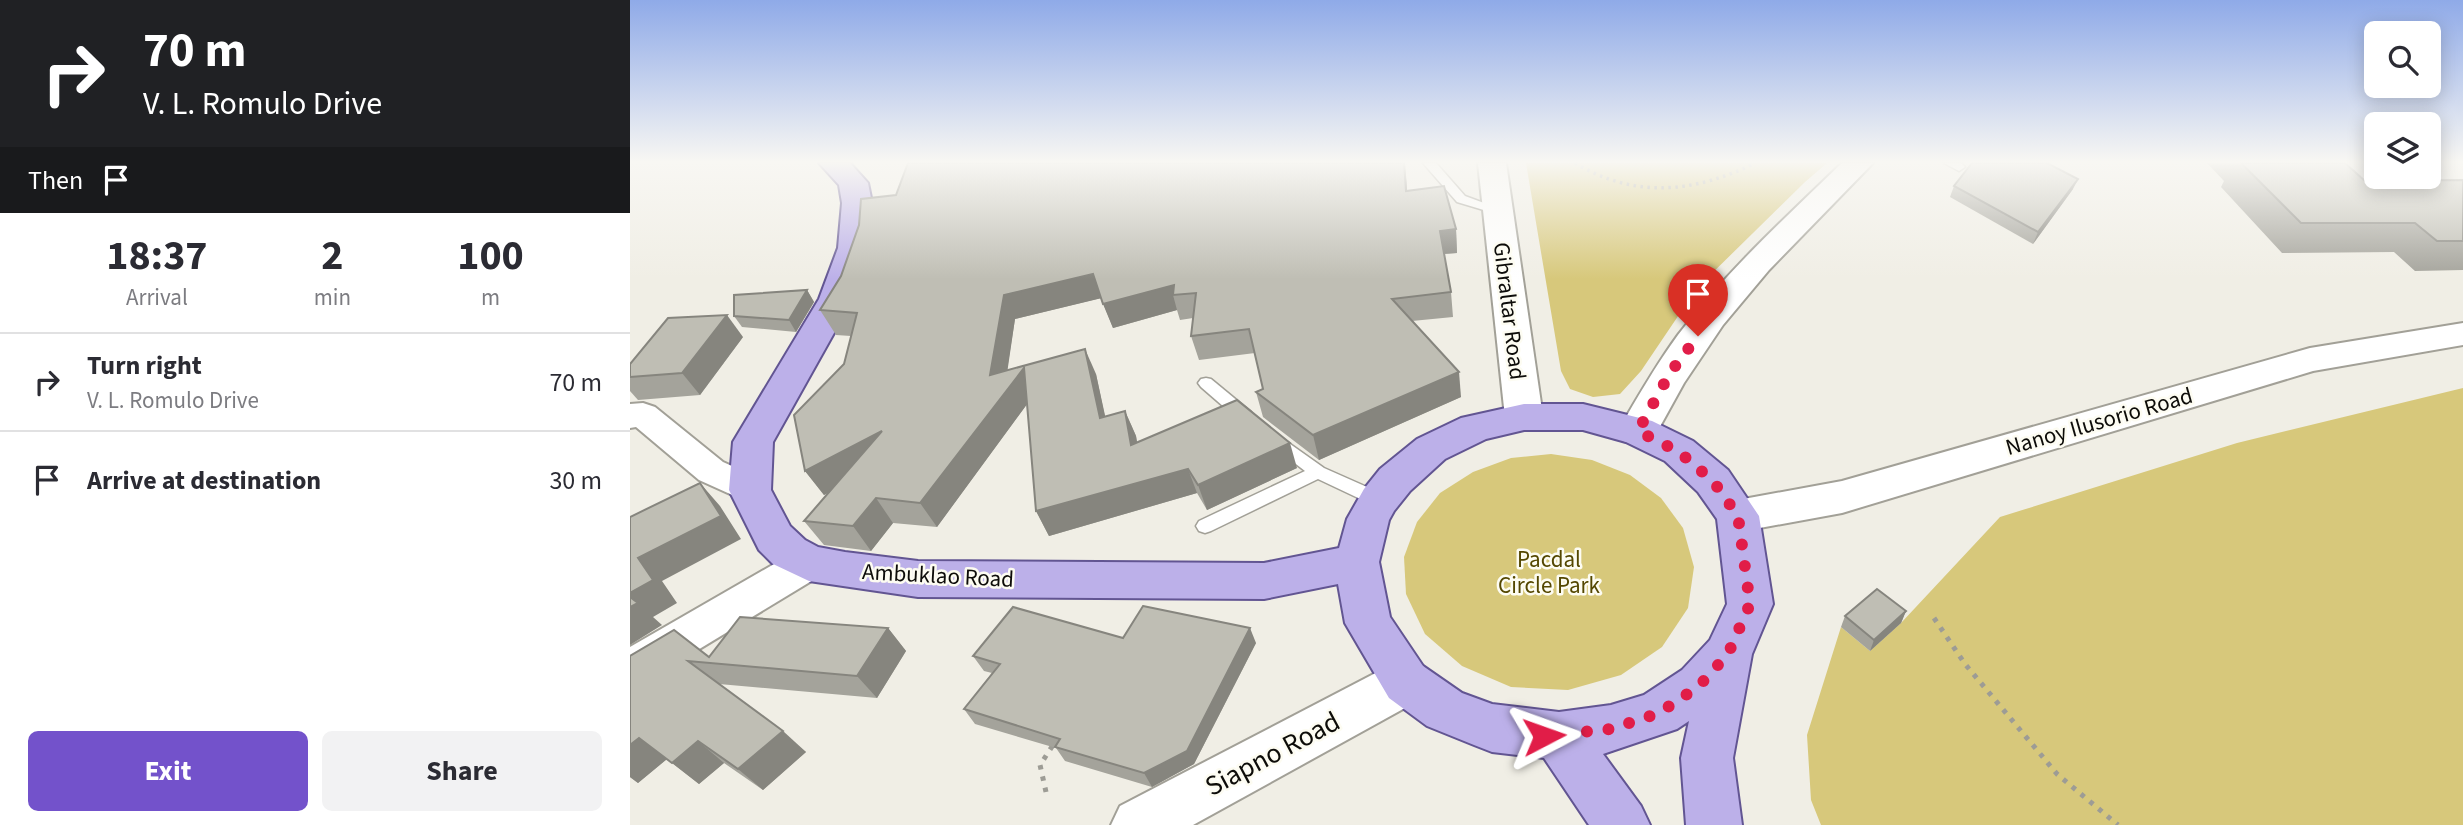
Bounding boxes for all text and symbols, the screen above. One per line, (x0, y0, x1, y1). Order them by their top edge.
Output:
text: 70 m (143, 16, 247, 86)
map controls (2364, 21, 2441, 189)
button: search (2364, 21, 2441, 98)
icon: right (28, 28, 119, 119)
text: V. L. Romulo Drive (143, 81, 382, 127)
button: layers (2364, 112, 2441, 189)
icon: arrive (97, 161, 135, 199)
text: Then (28, 162, 83, 199)
text: 18:37 (106, 226, 208, 286)
text: 2 (321, 226, 343, 286)
text: 100 (457, 226, 524, 286)
street label: Gibraltar Road (1485, 240, 1534, 382)
pin (1668, 264, 1728, 336)
icon: arrive (1679, 275, 1717, 313)
text: Arrival (126, 281, 188, 314)
text: min (314, 281, 351, 314)
text: m (481, 281, 500, 314)
text: Turn right (87, 347, 202, 384)
icon: right (28, 363, 66, 401)
text: 70 m (549, 364, 602, 401)
street label: Nanoy Ilusorio Road (2002, 379, 2197, 464)
text: V. L. Romulo Drive (87, 384, 259, 417)
icon: arrive (28, 461, 66, 499)
text: Arrive at destination (87, 462, 321, 499)
text: 30 m (549, 462, 602, 499)
park label: Pacdal Circle Park (1498, 543, 1601, 602)
street label: Ambuklao Road (861, 555, 1015, 596)
position arrow (1507, 699, 1581, 773)
street label: Siapno Road (1198, 702, 1347, 806)
button: Exit (28, 731, 308, 811)
button: Share (322, 731, 602, 811)

